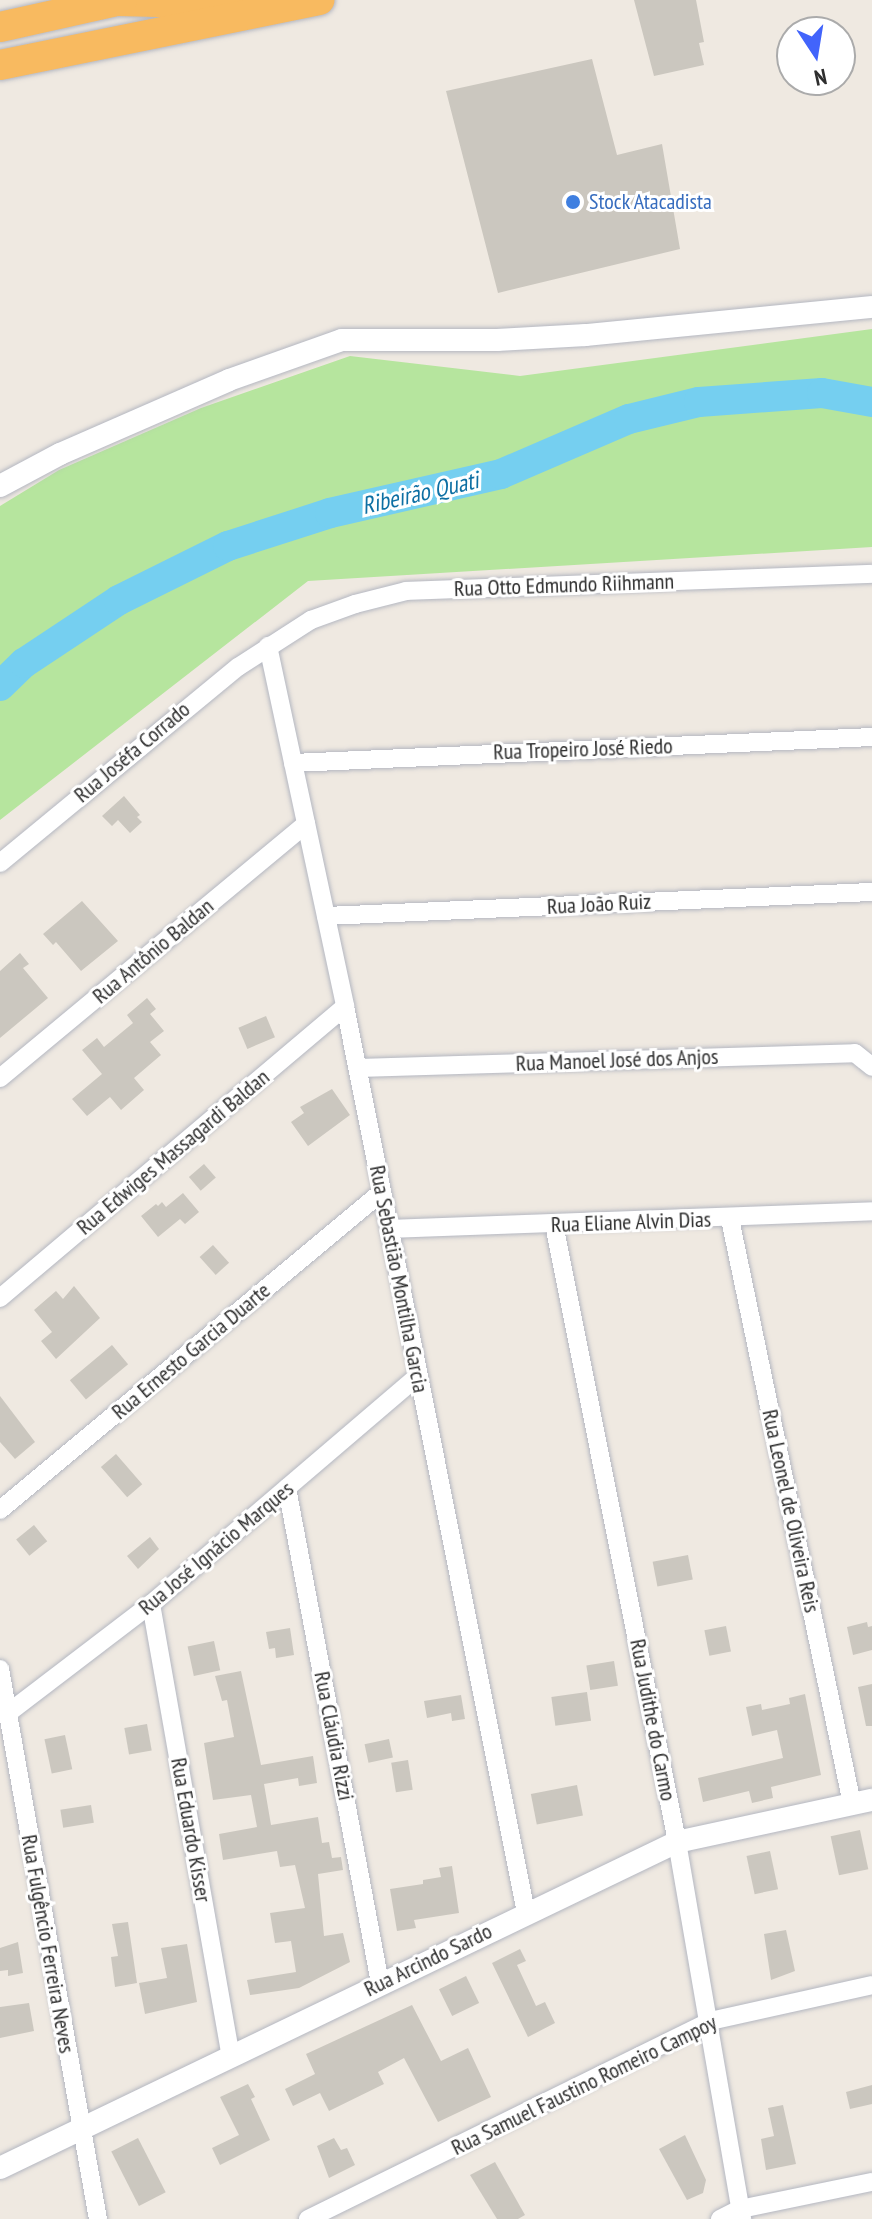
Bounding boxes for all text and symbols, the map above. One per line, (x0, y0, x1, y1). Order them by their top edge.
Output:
north arrow (776, 16, 856, 96)
text: N (812, 63, 829, 92)
place label: Stock Atacadista (589, 189, 713, 215)
marker: Stock Atacadista (564, 193, 582, 211)
water label: Ribeirão Quati (359, 466, 481, 520)
street label: Rua Otto Edmundo Riihmann (454, 568, 674, 602)
street label: Rua Joséfa Corrado (69, 696, 195, 808)
street label: Rua Tropeiro José Riedo (493, 733, 673, 765)
street label: Rua João Ruiz (546, 888, 652, 920)
street label: Rua Antônio Baldan (87, 893, 219, 1009)
street label: Rua Manoel José dos Anjos (515, 1043, 719, 1077)
street label: Rua Edwiges Massagardi Baldan (71, 1064, 275, 1240)
street label: Rua Sebastião Montilha Garcia (364, 1163, 434, 1395)
street label: Rua Eliane Alvin Dias (550, 1206, 712, 1238)
street label: Rua Ernesto Garcia Duarte (107, 1277, 275, 1425)
street label: Rua Leonel de Oliveira Reis (757, 1407, 825, 1615)
street label: Rua José Ignácio Marques (133, 1476, 299, 1620)
street label: Rua Judithe do Carmo (624, 1637, 682, 1803)
street label: Rua Cláudia Rizzi (309, 1669, 359, 1803)
street label: Rua Eduardo Kisser (165, 1756, 217, 1904)
street label: Rua Fulgêncio Ferreira Neves (16, 1833, 80, 2055)
street label: Rua Arcindo Sardo (360, 1918, 496, 2002)
street label: Rua Samuel Faustino Romeiro Campoy (447, 2009, 721, 2161)

